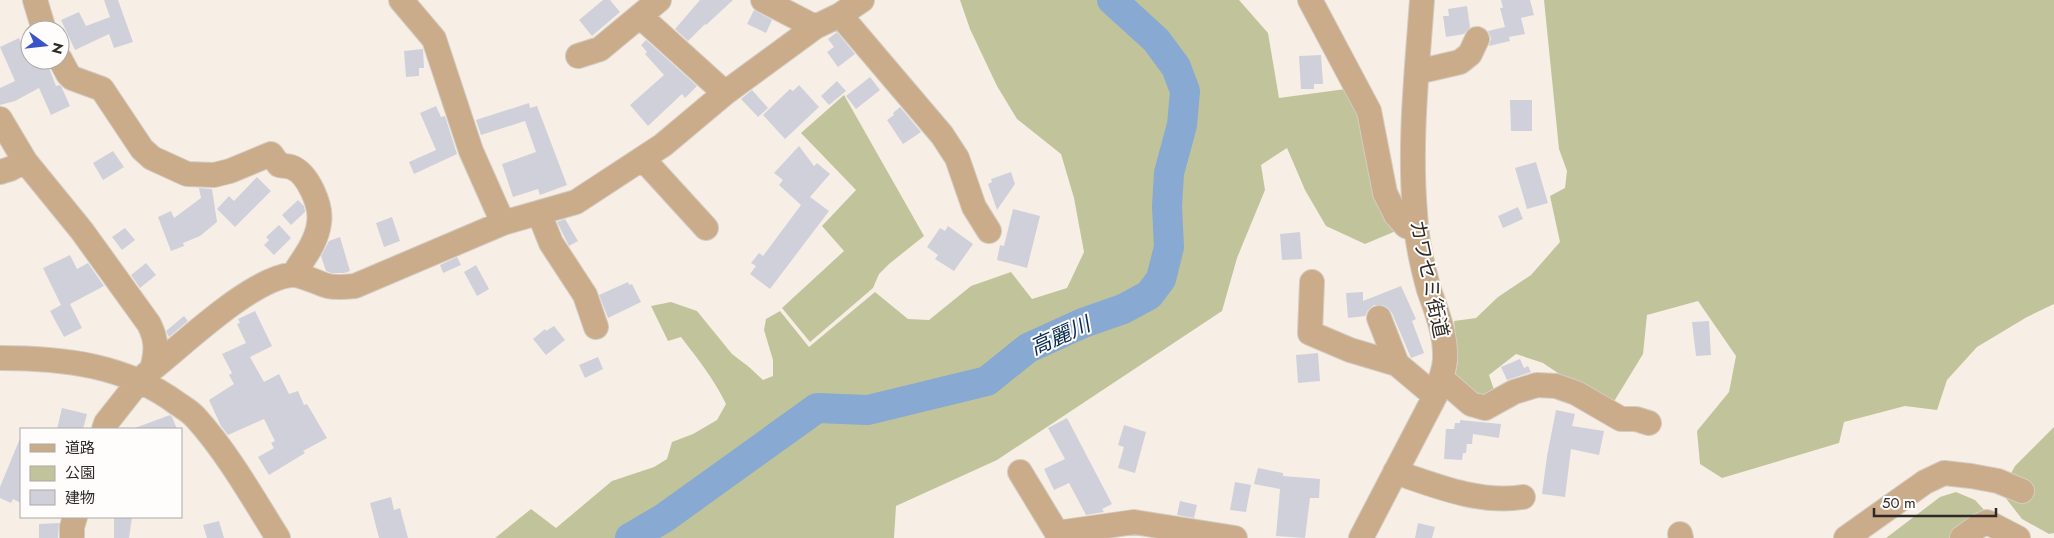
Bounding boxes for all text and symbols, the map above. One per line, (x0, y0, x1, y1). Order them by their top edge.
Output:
north arrow (20, 20, 70, 70)
text: N (46, 40, 69, 56)
street label: カワセミ街道 (1402, 217, 1456, 341)
water label: 高麗川 (1025, 309, 1097, 363)
legend (20, 428, 182, 518)
text: 道路 (65, 437, 95, 459)
text: 公園 (65, 462, 95, 484)
scale bar (1874, 486, 1996, 518)
text: 建物 (65, 487, 95, 509)
text: 50 m (1882, 492, 1916, 514)

